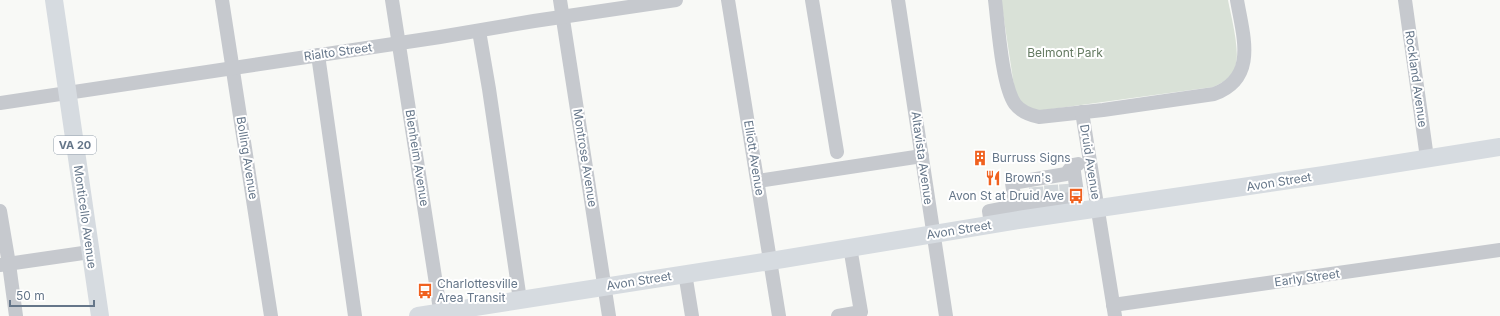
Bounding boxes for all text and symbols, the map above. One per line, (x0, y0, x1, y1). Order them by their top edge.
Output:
street label: Rockland Avenue (1402, 29, 1431, 128)
street label: Rialto Street (303, 39, 373, 64)
park label: Belmont Park (1027, 45, 1103, 60)
street label: Blenheim Avenue (402, 108, 433, 207)
street label: Montrose Avenue (570, 108, 601, 208)
street label: Altavista Avenue (909, 110, 936, 206)
street label: Bolling Avenue (234, 115, 261, 200)
street label: Elliott Avenue (741, 119, 768, 197)
street label: Druid Avenue (1077, 123, 1104, 201)
road number: VA 20 (54, 136, 96, 154)
building icon: Burruss Signs (971, 149, 989, 167)
place label: Burruss Signs (992, 150, 1071, 165)
street label: Monticello Avenue (71, 164, 100, 270)
restaurant icon: Brown's (984, 169, 1002, 187)
street label: Avon Street (1245, 169, 1313, 194)
place label: Brown's (1005, 170, 1051, 185)
bus stop icon: Avon St at Druid Ave (1067, 187, 1085, 205)
place label: Avon St at Druid Ave (948, 188, 1064, 203)
street label: Avon Street (925, 217, 993, 242)
street label: Early Street (1273, 266, 1341, 289)
street label: Avon Street (605, 268, 673, 293)
place label: Charlottesville Area Transit (437, 276, 518, 305)
scale bar (10, 282, 94, 308)
bus stop icon: Charlottesville Area Transit (416, 282, 434, 300)
text: 50 m (16, 288, 45, 303)

